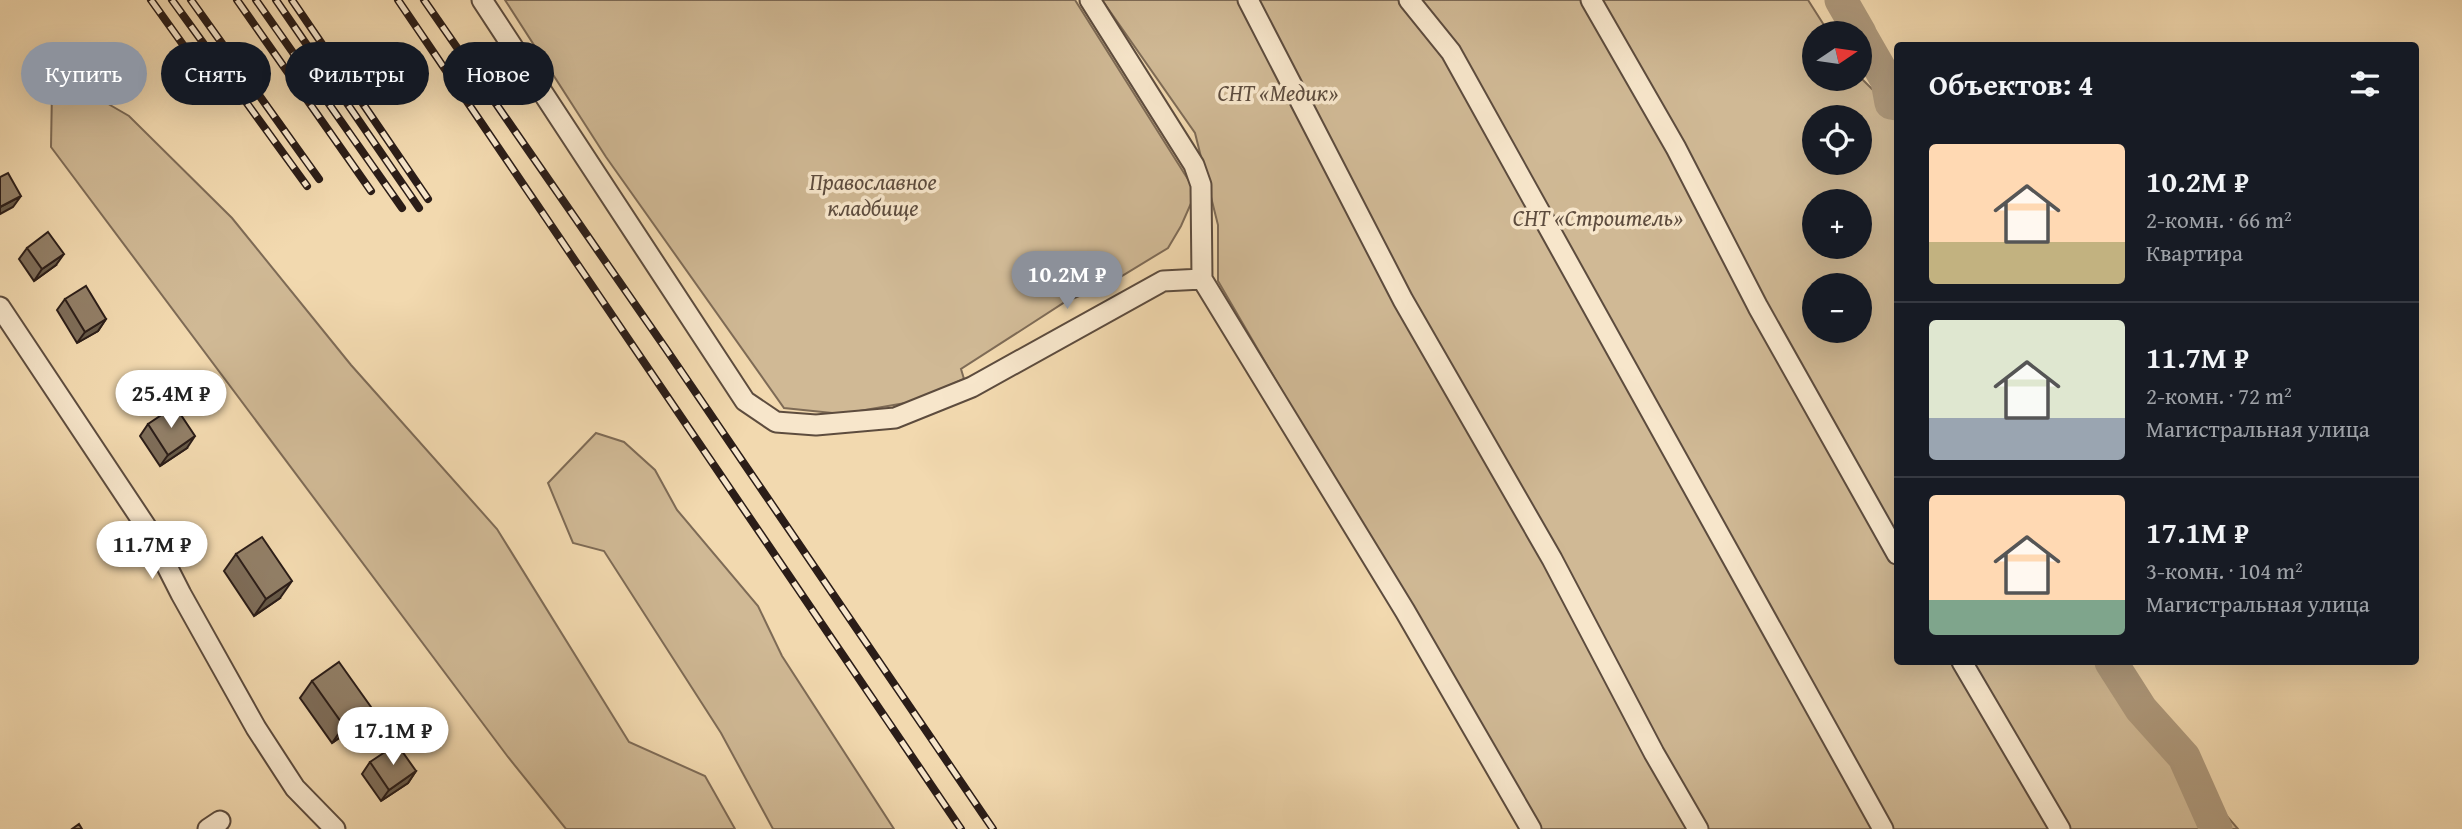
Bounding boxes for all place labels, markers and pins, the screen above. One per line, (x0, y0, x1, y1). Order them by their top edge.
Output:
pin: 10.2M ₽ (1002, 252, 1132, 311)
pin: 25.4M ₽ (106, 370, 236, 430)
pin: 11.7M ₽ (87, 522, 217, 581)
pin: 17.1M ₽ (328, 708, 458, 767)

